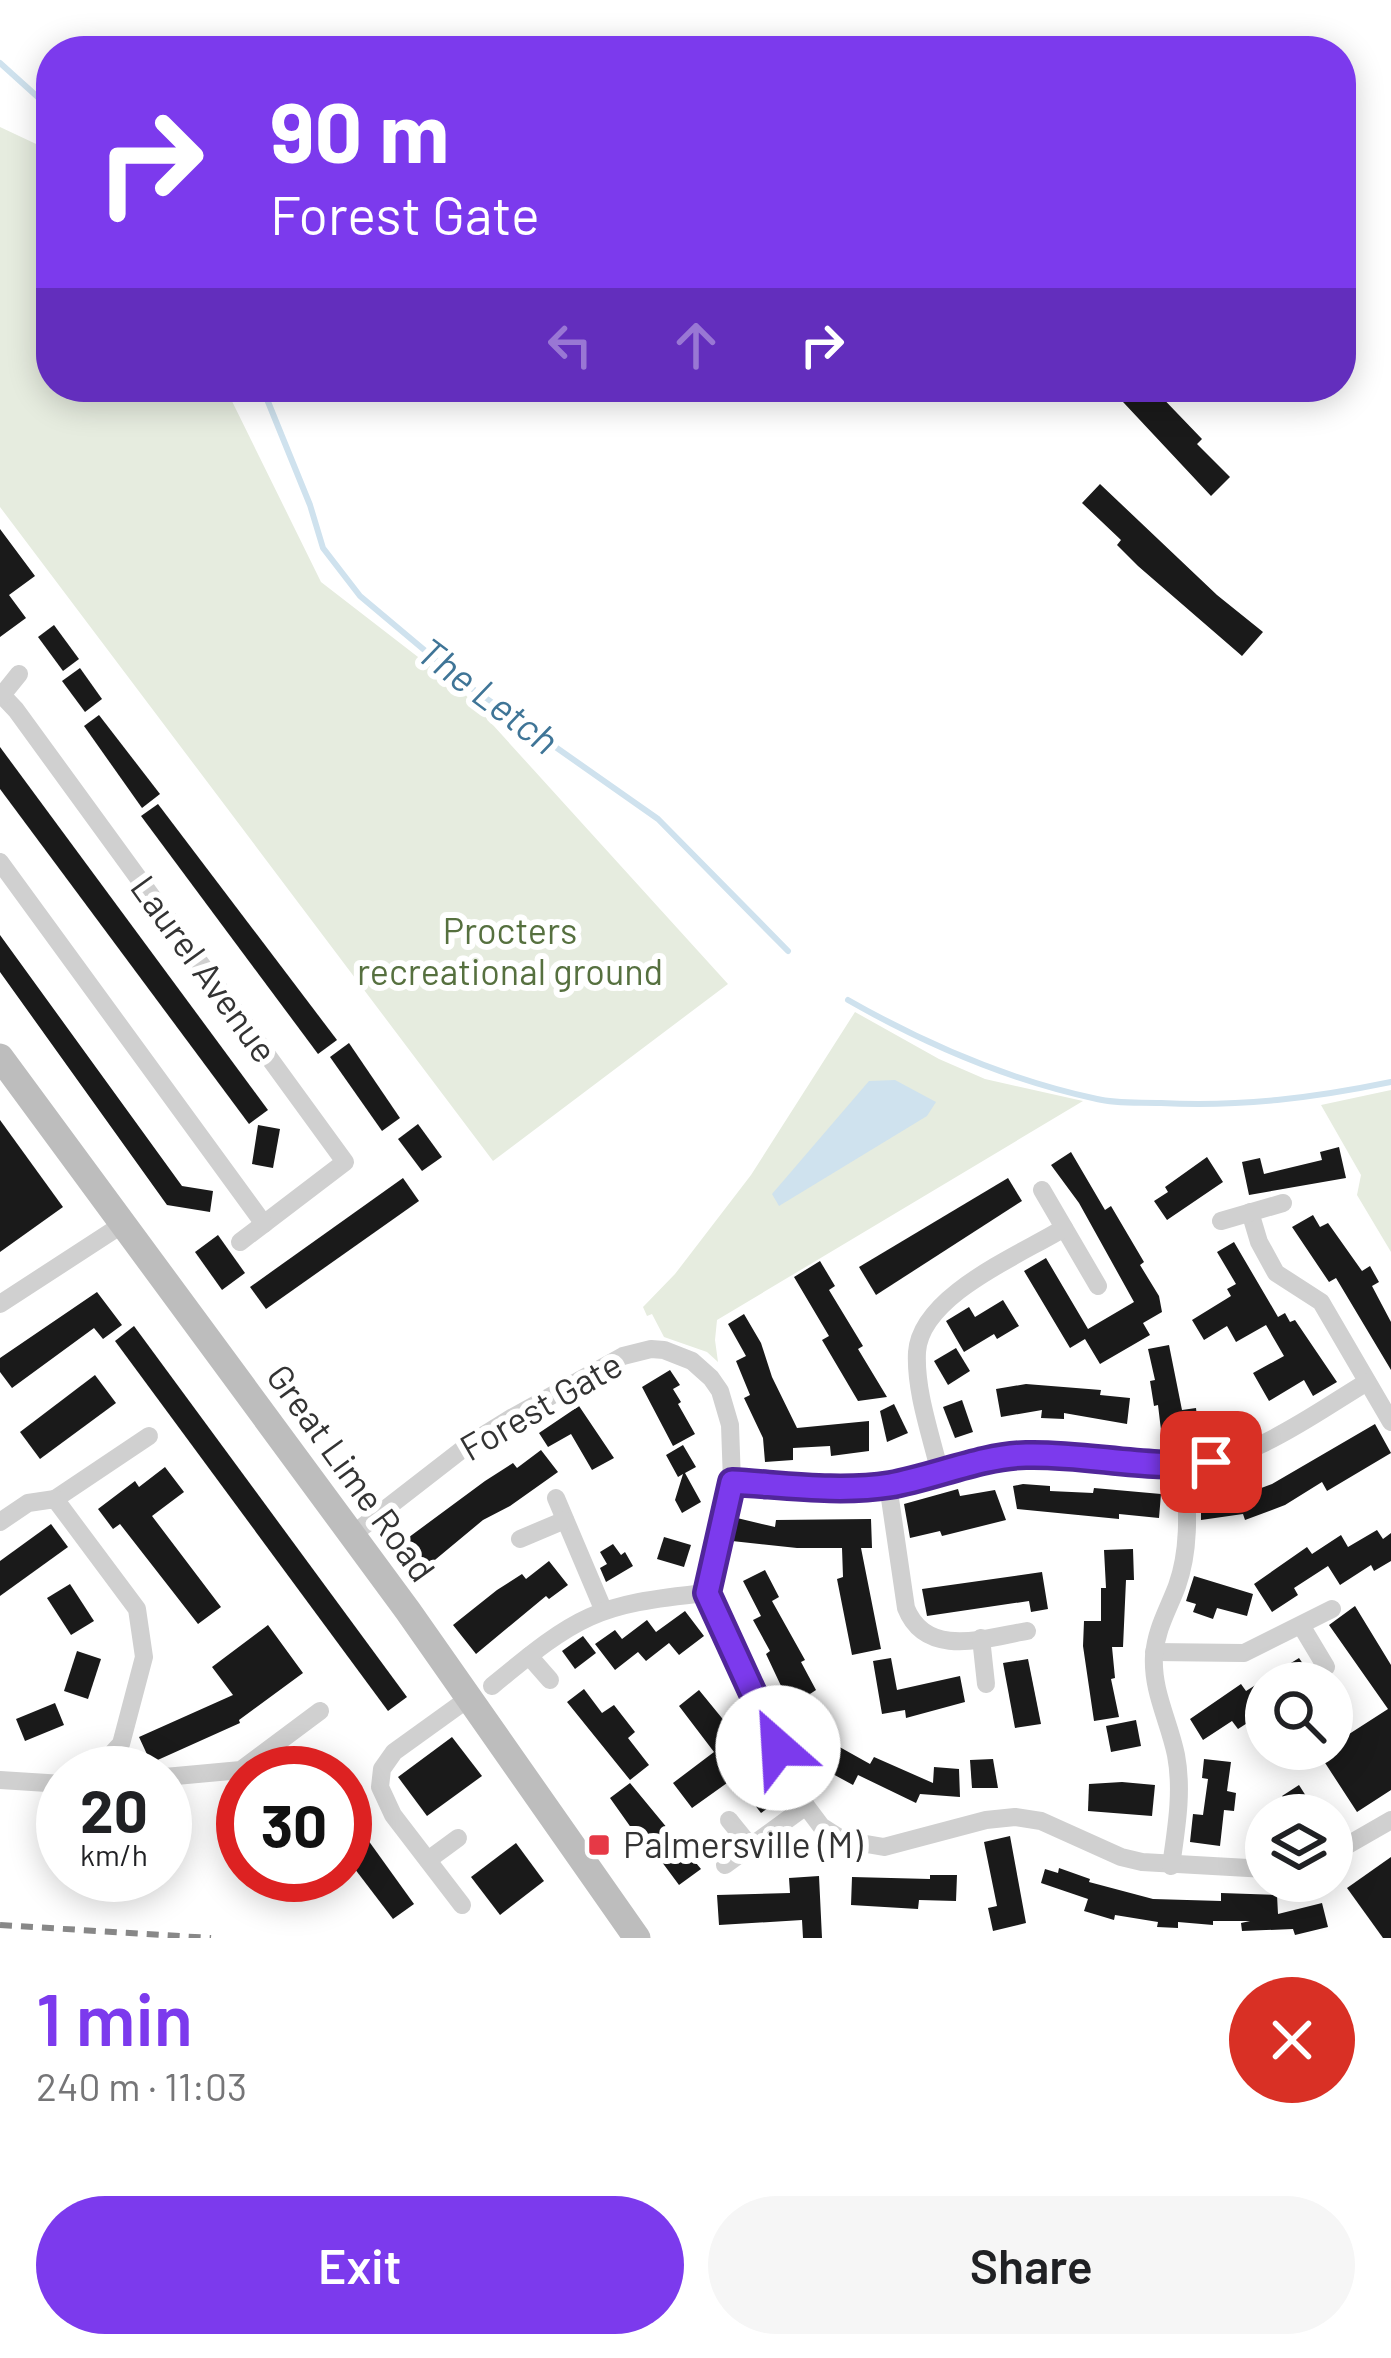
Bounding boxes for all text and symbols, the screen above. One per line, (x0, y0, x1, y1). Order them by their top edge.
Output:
text: 90 m (270, 79, 449, 180)
icon: right (72, 84, 228, 240)
text: Forest Gate (270, 181, 540, 246)
icon: left (537, 312, 603, 378)
icon: ahead (663, 312, 729, 378)
icon: right (789, 312, 855, 378)
water label: The Letch (409, 627, 569, 763)
street label: Laurel Avenue (123, 866, 287, 1070)
park label: Procters recreational ground (357, 908, 663, 992)
street label: Forest Gate (452, 1341, 629, 1468)
street label: Great Lime Road (259, 1355, 445, 1589)
pin (1160, 1411, 1262, 1513)
icon: arrive (1178, 1429, 1244, 1495)
map controls (1245, 1662, 1353, 1902)
button: search (1245, 1662, 1353, 1770)
position arrow (715, 1685, 841, 1811)
speed limit sign: 30 (216, 1746, 372, 1902)
text: 20 (80, 1773, 148, 1845)
button: layers (1245, 1794, 1353, 1902)
place label: Palmersville (M) (623, 1822, 863, 1865)
marker: Palmersville (M) (586, 1832, 612, 1858)
text: km/h (80, 1836, 148, 1872)
text: 1 min (36, 1974, 193, 2060)
button: close (1229, 1977, 1355, 2103)
text: 240 m · 11:03 (36, 2062, 247, 2109)
button: Exit (36, 2196, 684, 2334)
button: Share (708, 2196, 1355, 2334)

